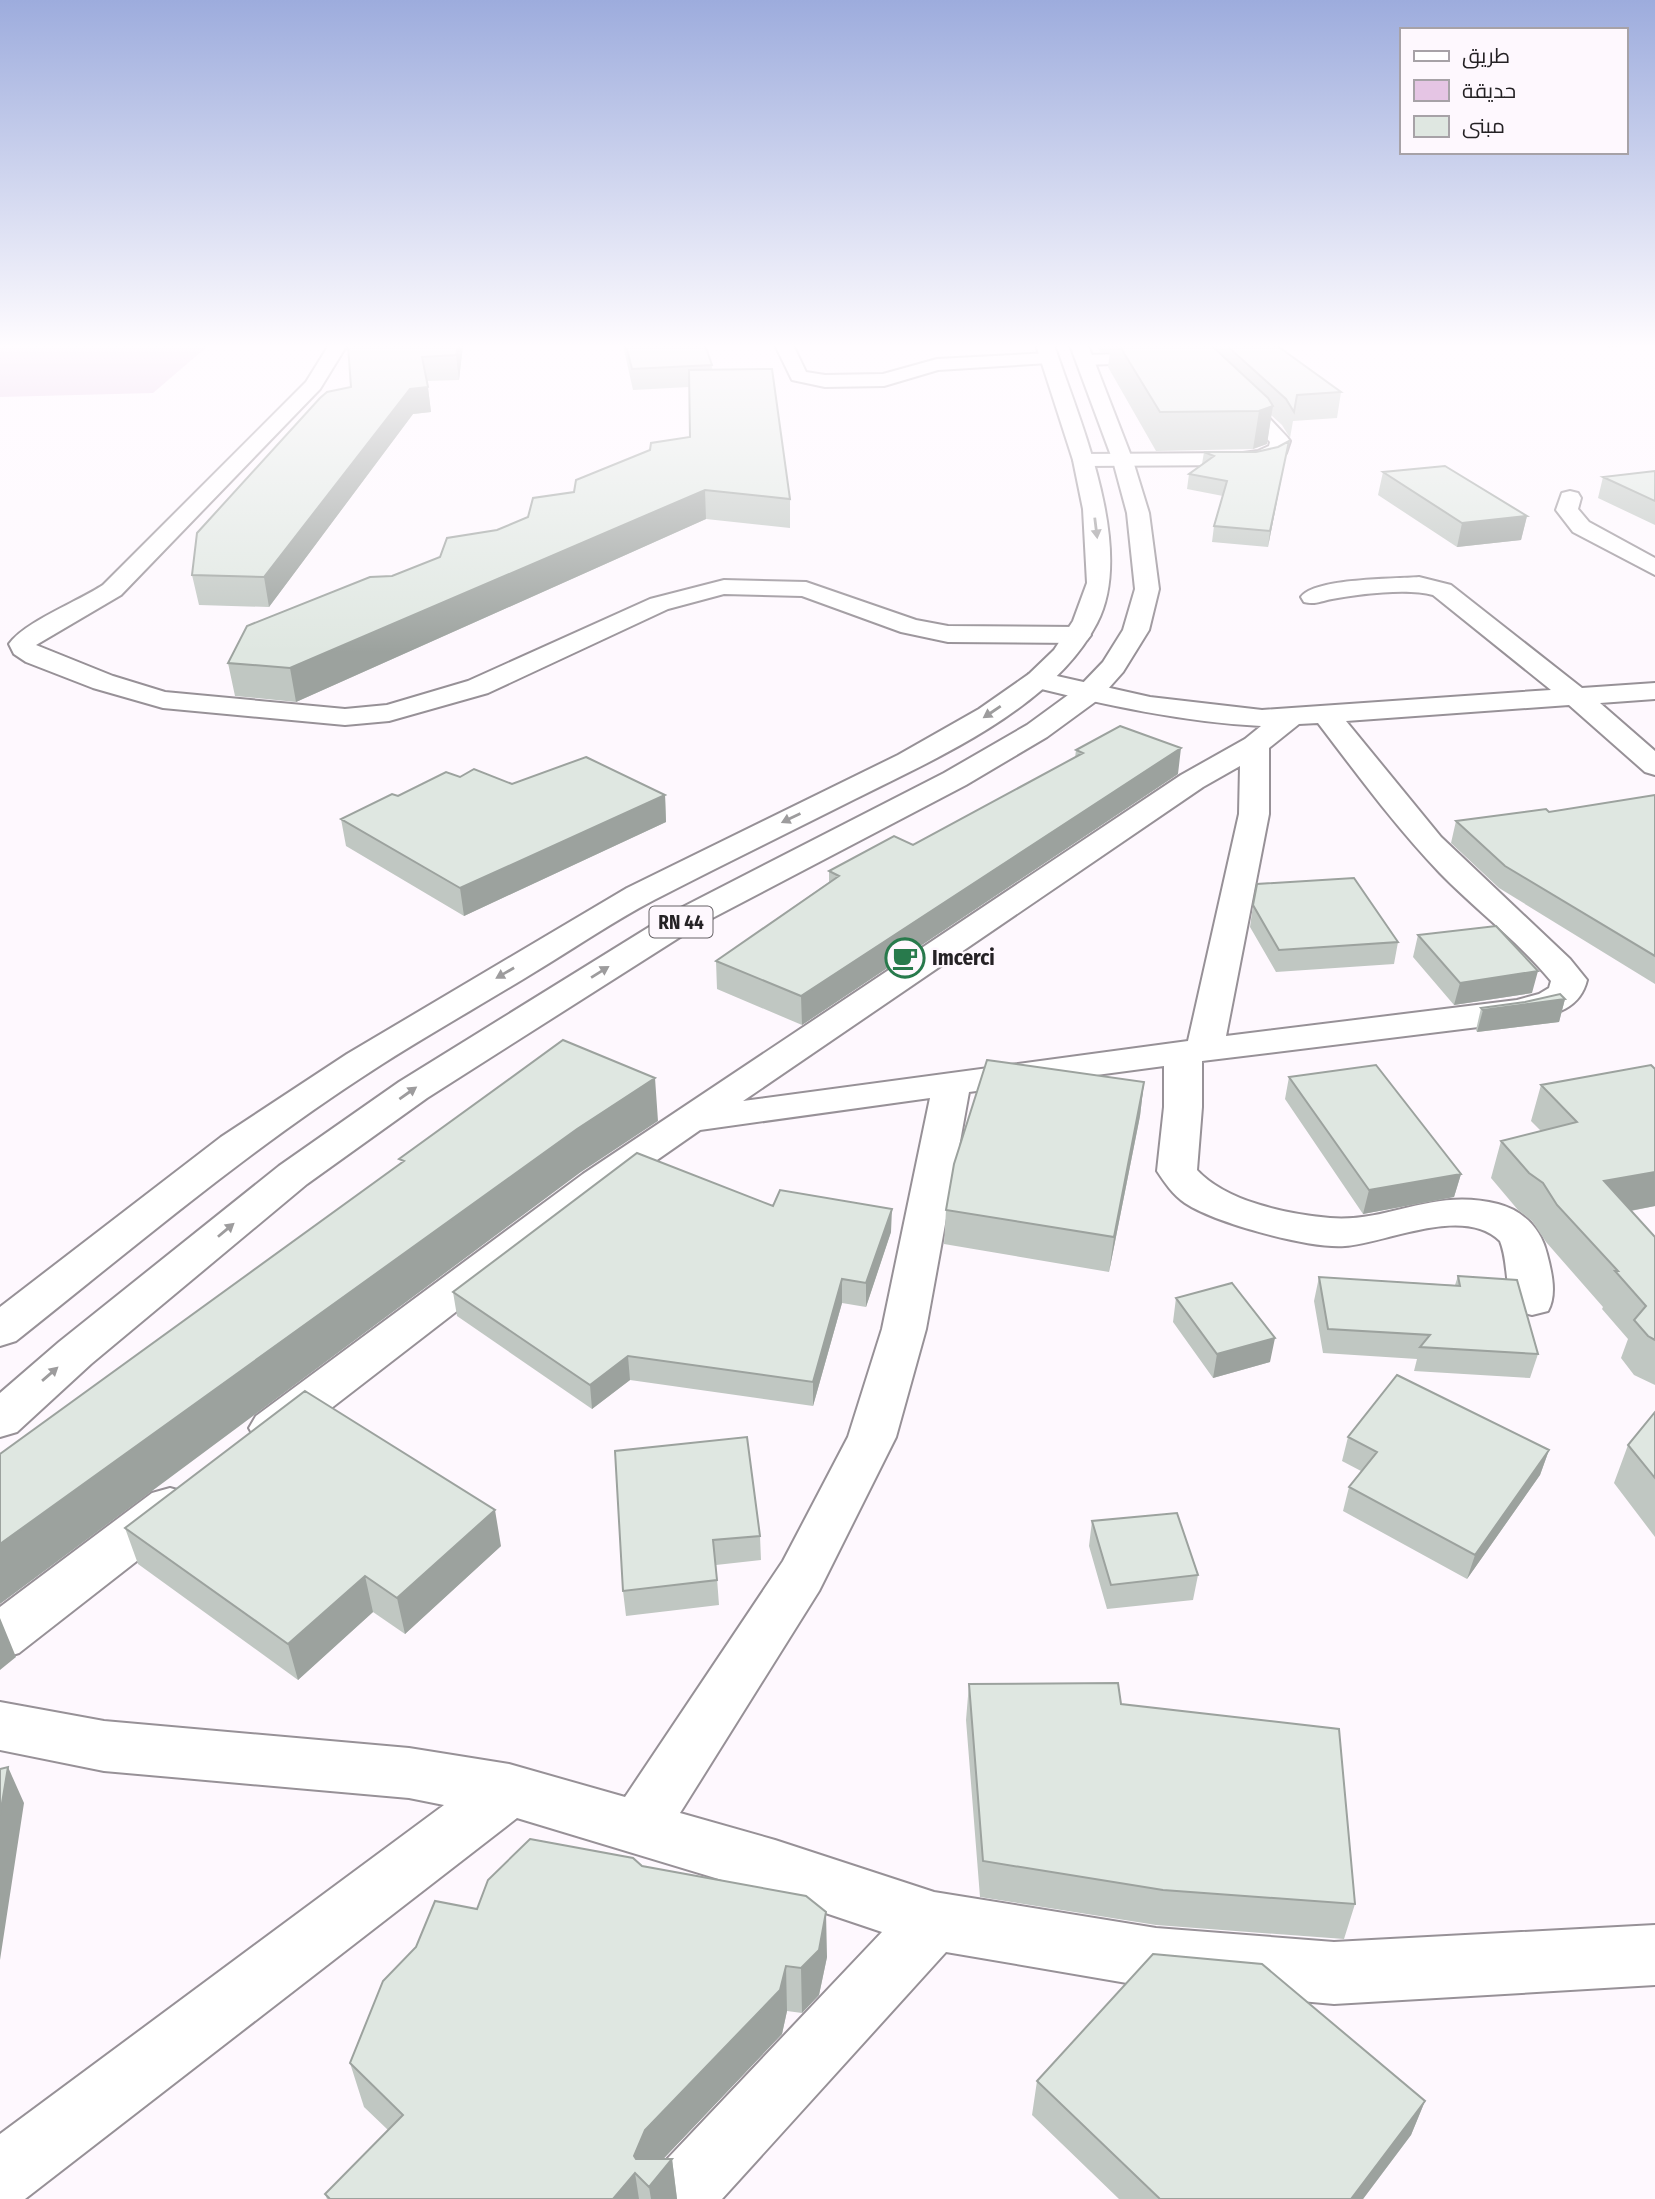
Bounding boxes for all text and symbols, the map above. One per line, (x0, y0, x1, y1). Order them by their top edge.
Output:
legend (1400, 28, 1627, 154)
text: طريق (1462, 43, 1510, 69)
text: حديقة (1462, 78, 1516, 104)
text: مبنى (1462, 113, 1505, 139)
one-way arrow (1091, 518, 1102, 540)
one-way arrow (983, 705, 1002, 718)
one-way arrow (781, 812, 801, 823)
road number: RN 44 (650, 906, 712, 938)
cafe icon: Imcerci (884, 937, 926, 979)
place label: Imcerci (932, 945, 995, 971)
one-way arrow (591, 965, 610, 978)
one-way arrow (496, 967, 515, 979)
one-way arrow (399, 1086, 417, 1100)
one-way arrow (218, 1223, 235, 1238)
one-way arrow (42, 1367, 59, 1382)

